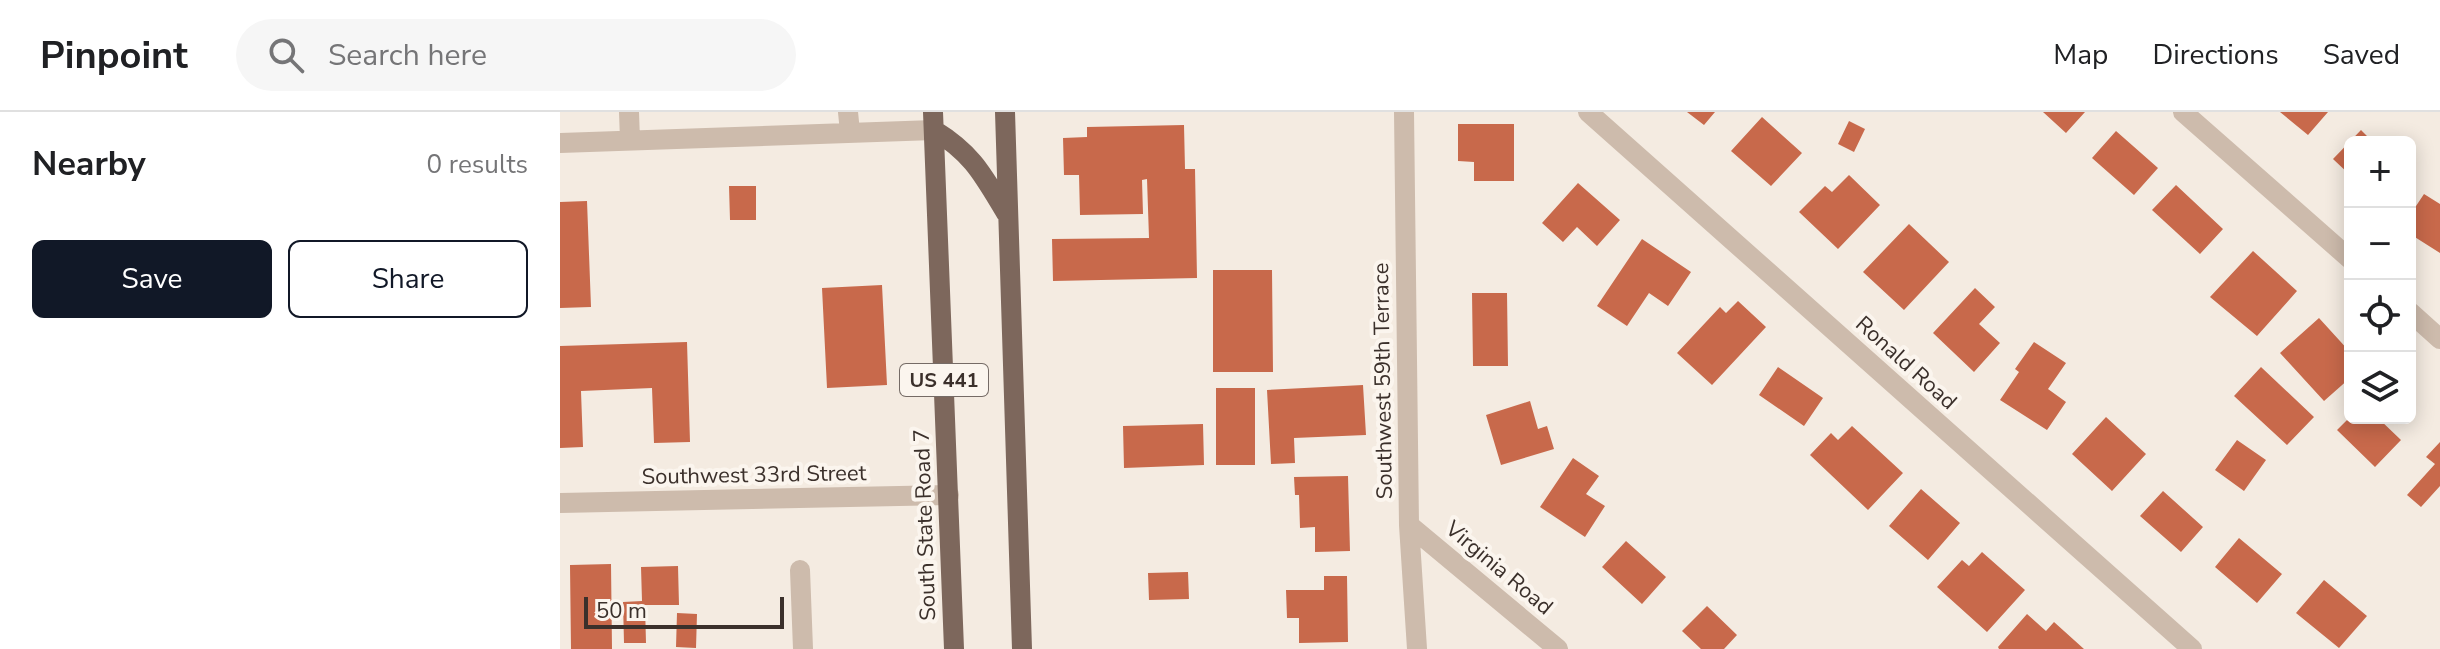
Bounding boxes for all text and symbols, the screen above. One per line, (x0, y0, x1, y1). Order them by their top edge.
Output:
search box (236, 19, 796, 91)
text: Pinpoint (40, 30, 188, 81)
icon: search (264, 33, 308, 77)
text: Search here (328, 35, 487, 76)
text: Map (2053, 36, 2108, 74)
text: Directions (2152, 36, 2279, 74)
text: Saved (2323, 36, 2400, 74)
map controls (2344, 136, 2416, 424)
button: + (2344, 136, 2416, 208)
text: Nearby (32, 141, 146, 187)
text: 0 results (427, 147, 528, 182)
button: − (2344, 208, 2416, 280)
button: Save (32, 240, 272, 318)
button: Share (288, 240, 528, 318)
street label: Southwest 59th Terrace (1366, 262, 1400, 500)
button: locate (2344, 280, 2416, 352)
street label: Ronald Road (1849, 309, 1963, 417)
button: layers (2344, 352, 2416, 424)
road number: US 441 (900, 364, 988, 396)
street label: South State Road 7 (907, 429, 943, 621)
street label: Southwest 33rd Street (641, 458, 867, 492)
street label: Virginia Road (1438, 513, 1559, 622)
scale bar (584, 593, 784, 629)
text: 50 m (596, 596, 647, 626)

